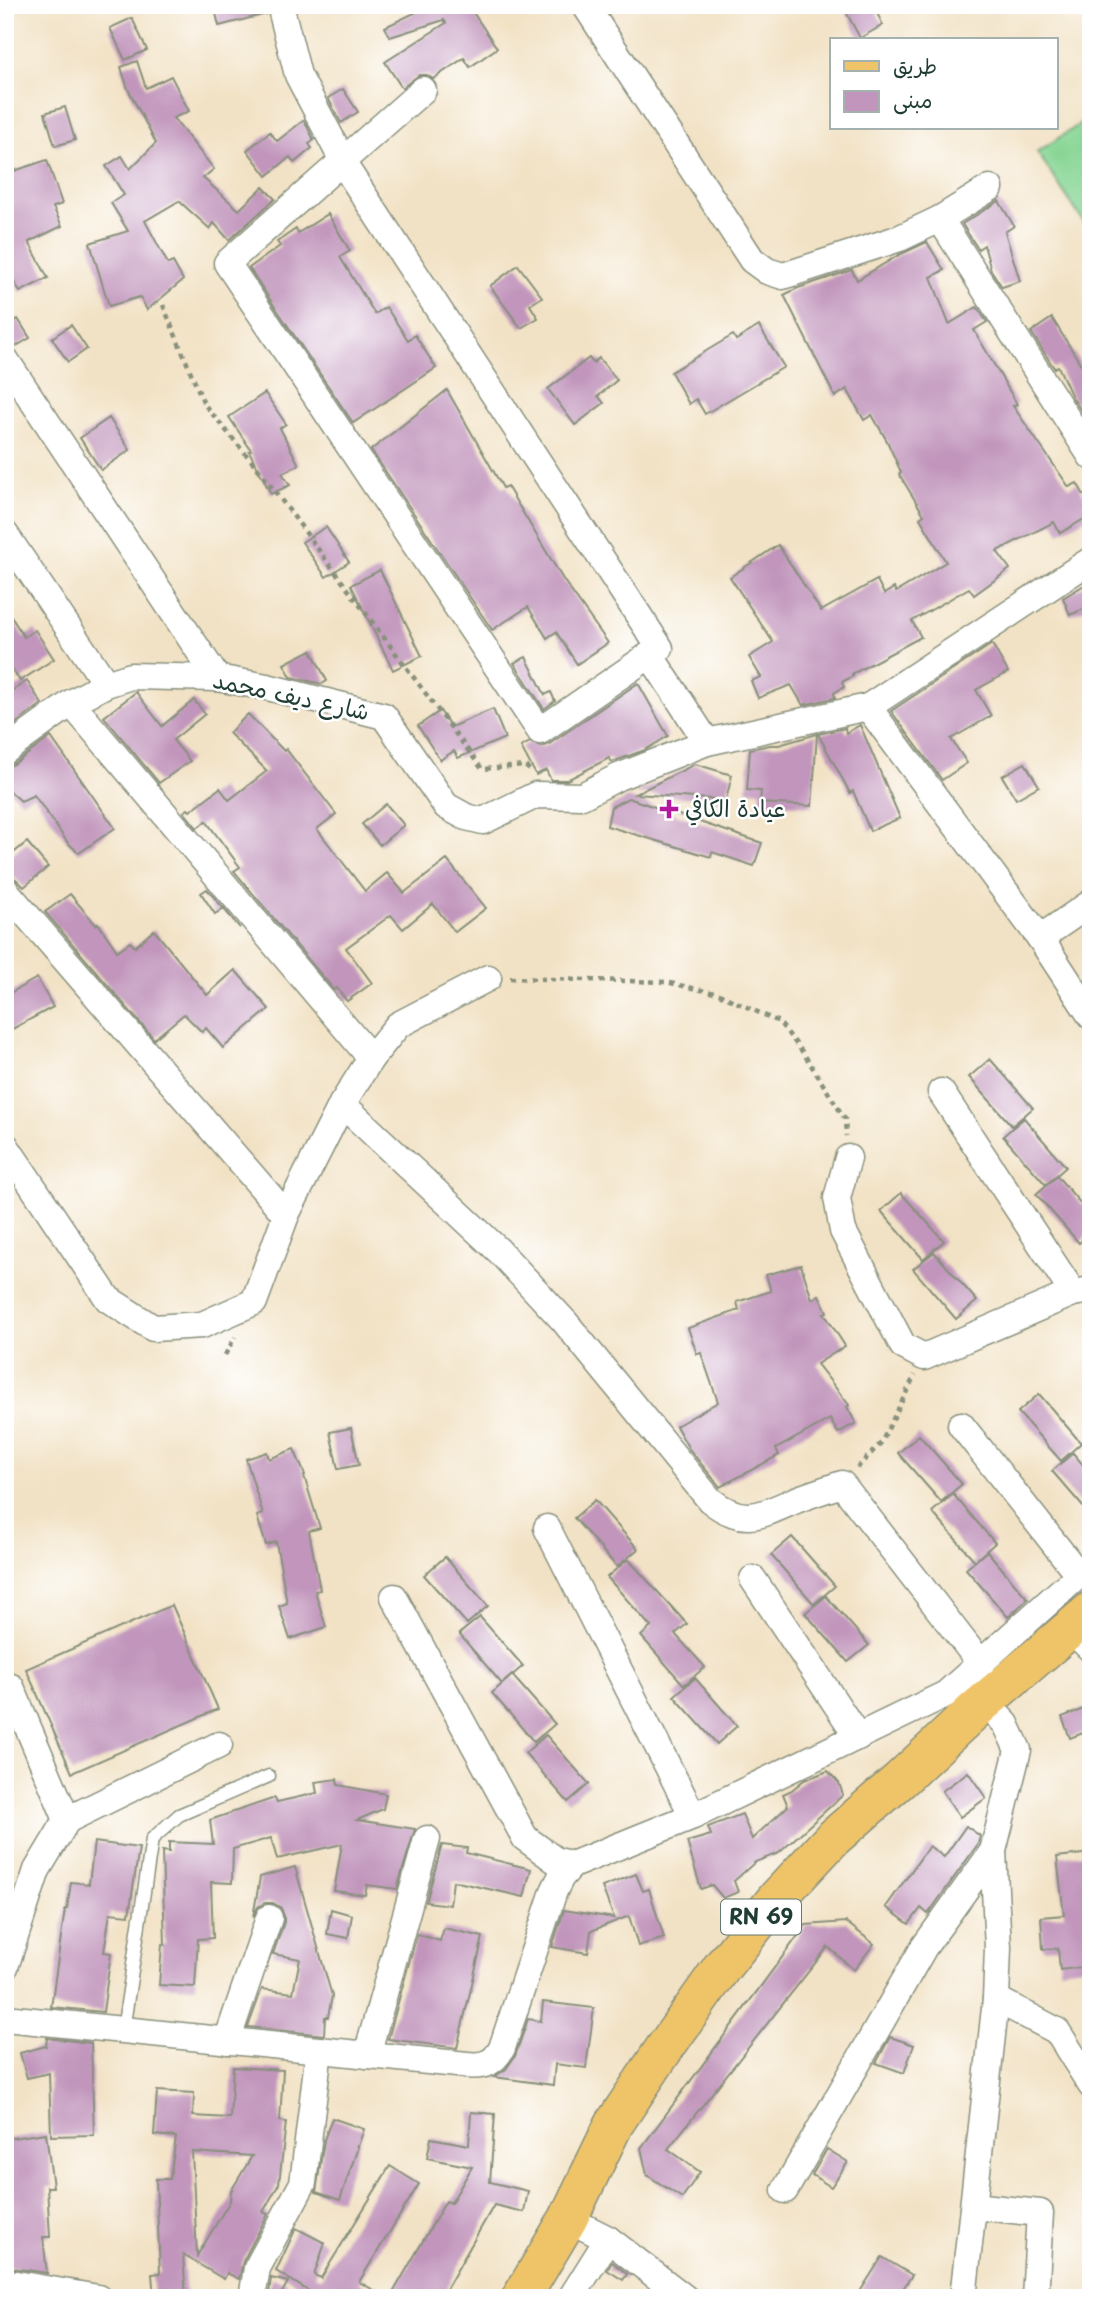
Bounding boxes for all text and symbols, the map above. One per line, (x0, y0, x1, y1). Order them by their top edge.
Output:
legend (830, 38, 1058, 130)
text: طريق (893, 49, 937, 81)
text: مبنى (893, 83, 932, 115)
street label: شارع ديف محمد (210, 661, 373, 728)
place label: عيادة الكافي (685, 790, 786, 826)
marker: عيادة الكافي (659, 799, 679, 819)
road number: RN 69 (721, 1899, 801, 1934)

